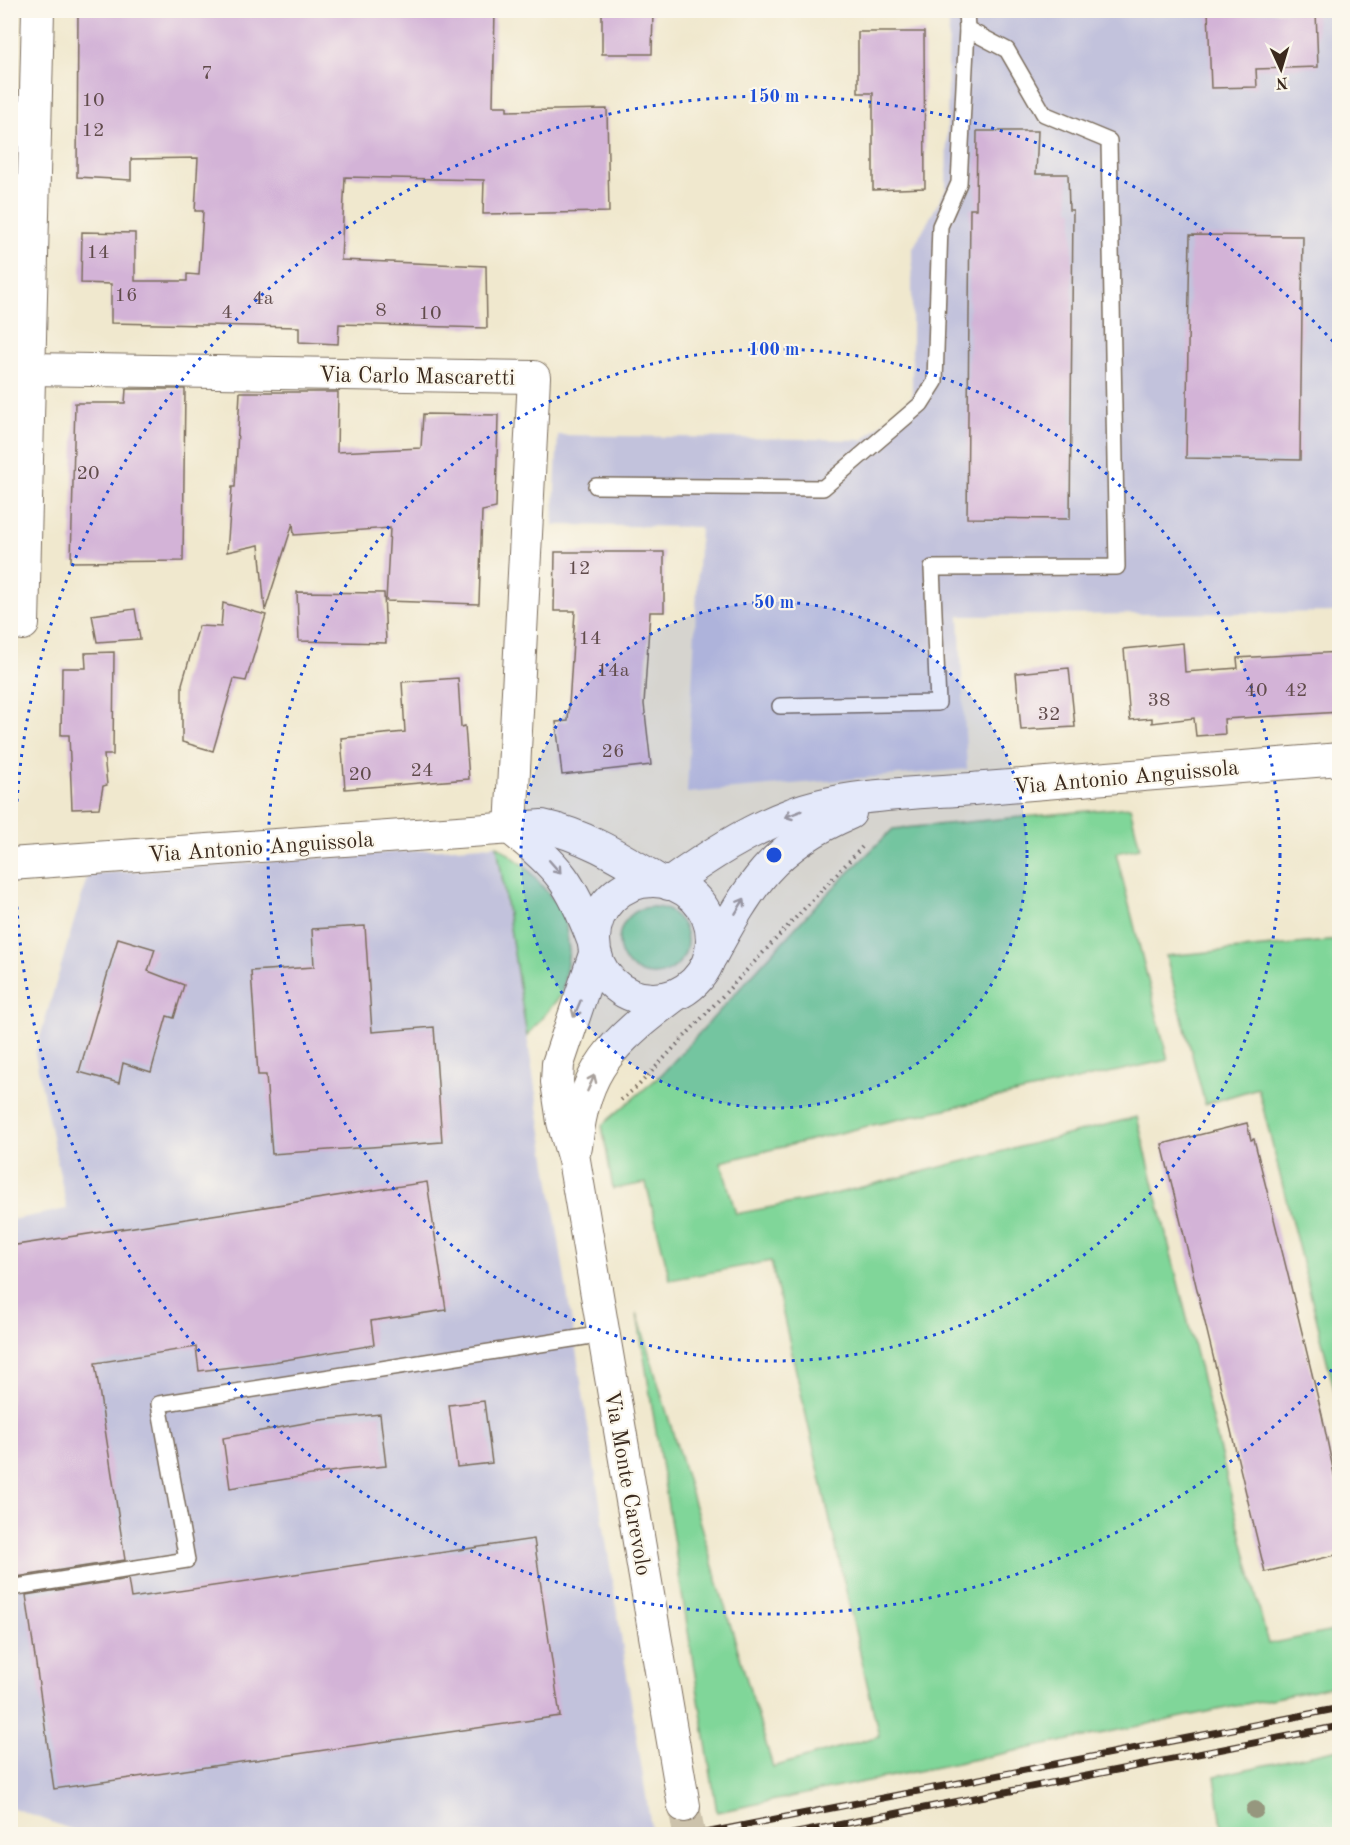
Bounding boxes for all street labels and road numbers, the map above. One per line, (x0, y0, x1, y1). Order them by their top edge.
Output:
street label: Via Carlo Mascaretti (319, 364, 515, 390)
street label: Via Antonio Anguissola (1013, 757, 1240, 799)
street label: Via Antonio Anguissola (148, 829, 375, 867)
street label: Via Monte Carevolo (600, 1389, 654, 1577)

